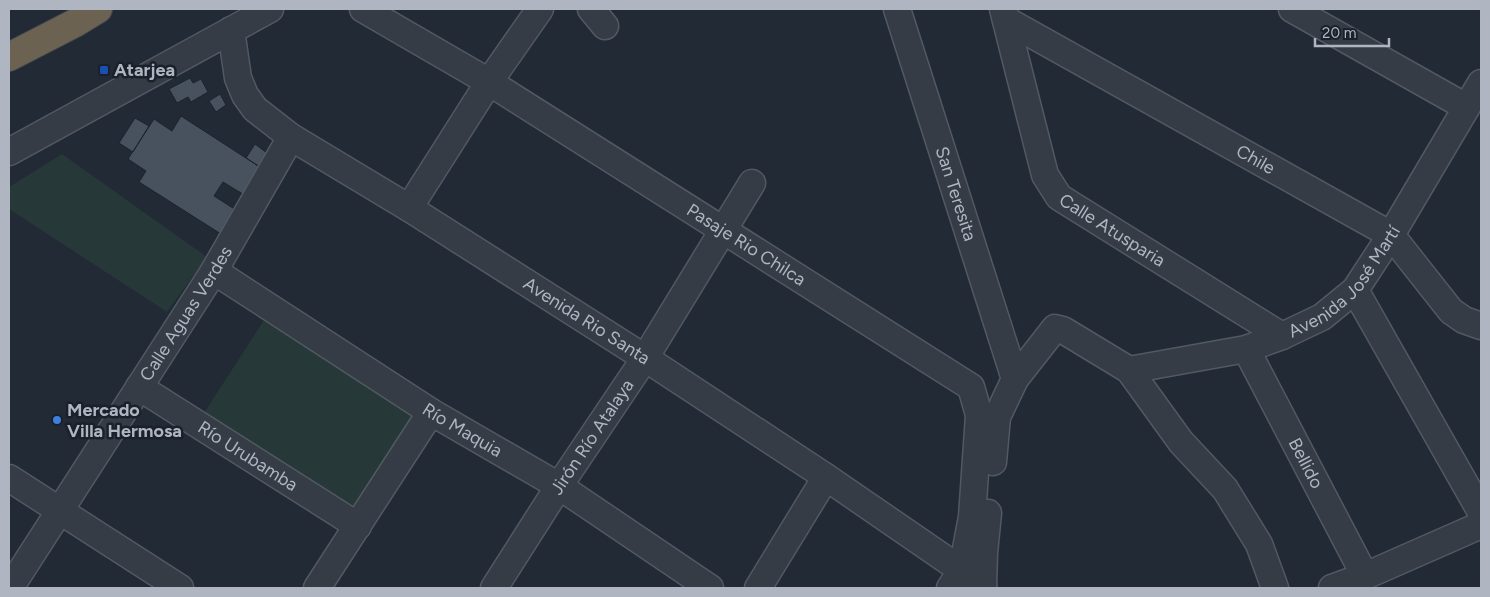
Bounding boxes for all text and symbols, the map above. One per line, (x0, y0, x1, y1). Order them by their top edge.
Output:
scale bar (1315, 15, 1389, 47)
text: 20 m (1322, 24, 1356, 42)
place label: Atarjea (114, 59, 175, 81)
marker: Atarjea (98, 64, 110, 76)
street label: Chile (1232, 140, 1279, 179)
street label: San Teresita (931, 144, 981, 244)
street label: Calle Atusparia (1055, 189, 1169, 272)
street label: Pasaje Rio Chilca (683, 199, 810, 291)
street label: Avenida José Martí (1285, 221, 1405, 342)
street label: Calle Aguas Verdes (135, 242, 237, 385)
street label: Avenida Rio Santa (519, 273, 654, 369)
street label: Jirón Río Atalaya (545, 375, 639, 499)
street label: Río Maquia (418, 398, 506, 462)
place label: Mercado Villa Hermosa (67, 399, 182, 442)
marker: Mercado Villa Hermosa (51, 414, 63, 426)
street label: Río Urubamba (194, 416, 302, 496)
street label: Bellido (1284, 434, 1328, 492)

